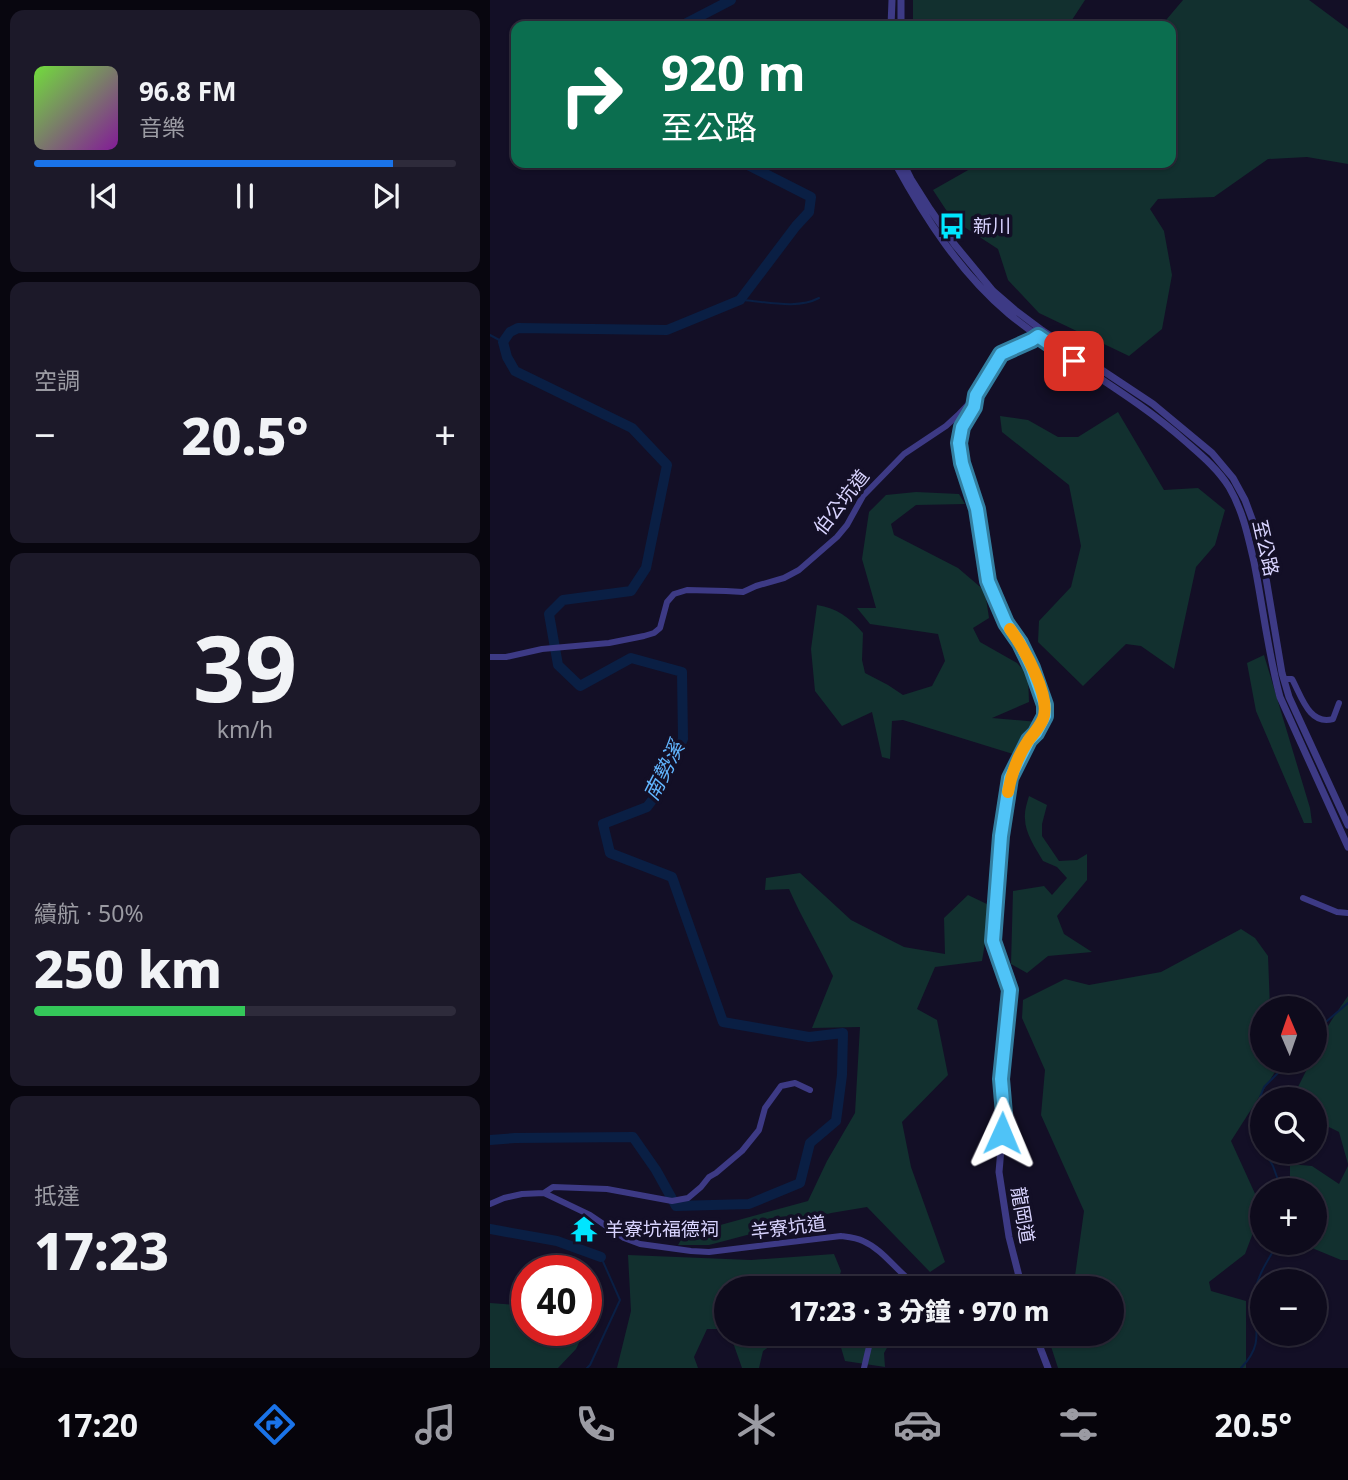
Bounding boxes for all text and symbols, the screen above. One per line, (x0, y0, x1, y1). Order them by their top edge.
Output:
text: 920 m (661, 39, 806, 105)
icon: right (546, 49, 637, 140)
text: 96.8 FM (139, 73, 236, 109)
text: 至公路 (661, 105, 757, 148)
text: 音樂 (139, 111, 185, 143)
icon: previous (85, 177, 123, 215)
icon: pause (226, 177, 264, 215)
icon: next (367, 177, 405, 215)
bus stop icon: 新川 (937, 211, 967, 241)
place label: 新川 (973, 213, 1011, 239)
pin (1044, 331, 1104, 391)
icon: arrive (1055, 342, 1093, 380)
text: 空調 (34, 364, 80, 396)
text: 20.5° (182, 399, 308, 470)
text: − (34, 408, 56, 460)
text: + (434, 408, 456, 460)
street label: 伯公坑道 (807, 464, 875, 540)
street label: 至公路 (1247, 517, 1285, 579)
text: 39 (193, 605, 297, 729)
text: km/h (217, 713, 273, 745)
water label: 南勢溪 (636, 733, 691, 805)
text: 續航 · 50% (34, 897, 144, 929)
text: 250 km (34, 932, 222, 1003)
north arrow (1250, 996, 1326, 1073)
map controls (1250, 996, 1327, 1346)
button: search (1250, 1087, 1327, 1164)
position arrow (965, 1096, 1039, 1170)
button: + (1250, 1178, 1327, 1255)
text: 抵達 (34, 1179, 80, 1211)
street label: 龍岡道 (1005, 1185, 1041, 1245)
street label: 羊寮坑道 (749, 1209, 827, 1245)
text: 17:23 (34, 1214, 169, 1285)
temple icon: 羊寮坑福德祠 (569, 1214, 599, 1244)
place label: 羊寮坑福德祠 (605, 1216, 719, 1242)
speed limit sign: 40 (511, 1255, 602, 1346)
button: − (1250, 1269, 1327, 1346)
text: 17:23 · 3 分鐘 · 970 m (789, 1293, 1049, 1329)
icon: directions (250, 1400, 299, 1449)
icon: music (411, 1400, 460, 1449)
icon: phone (571, 1400, 620, 1449)
icon: climate (732, 1400, 781, 1449)
icon: car (893, 1400, 942, 1449)
icon: filters (1054, 1400, 1103, 1449)
text: 17:20 (56, 1403, 138, 1446)
text: 20.5° (1215, 1403, 1292, 1446)

